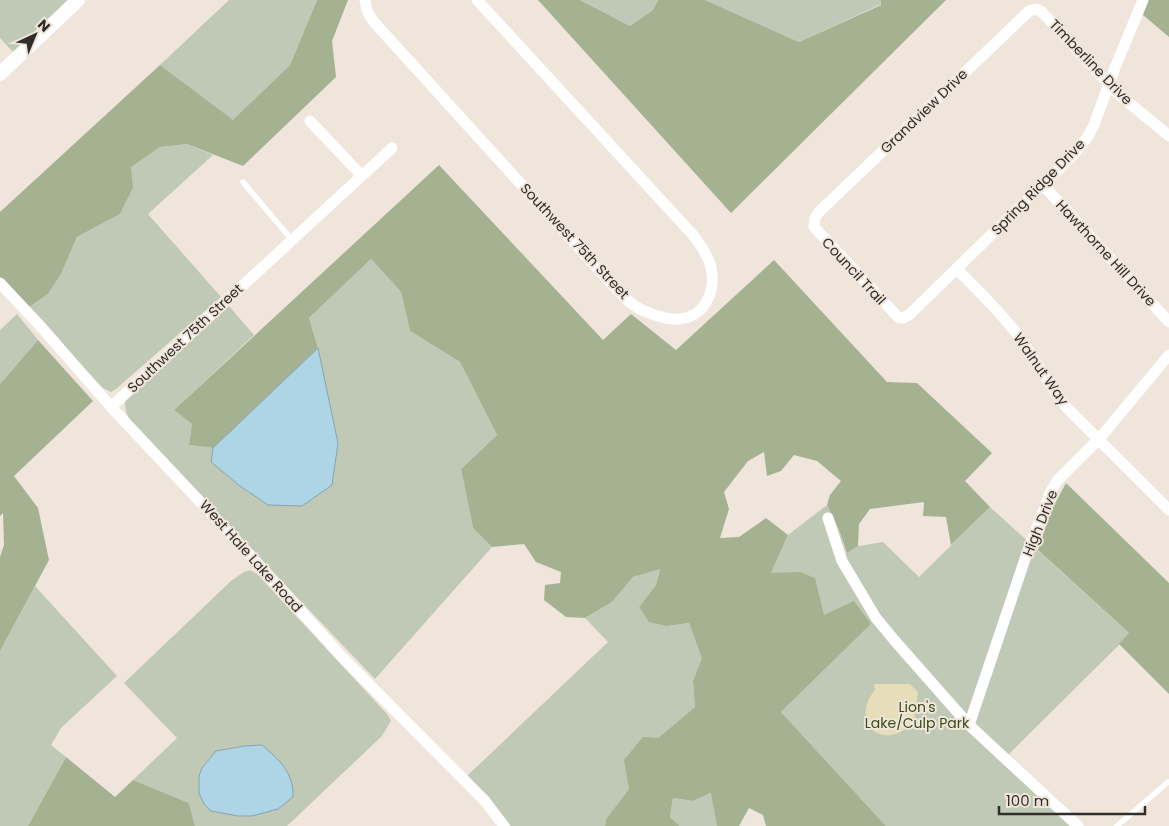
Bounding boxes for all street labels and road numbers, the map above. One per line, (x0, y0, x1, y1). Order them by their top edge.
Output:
street label: Timberline Drive (1045, 15, 1137, 110)
street label: Grandview Drive (876, 64, 972, 158)
street label: Spring Ridge Drive (987, 134, 1089, 240)
street label: Southwest 75th Street (516, 179, 634, 303)
street label: Hawthorne Hill Drive (1051, 195, 1161, 311)
street label: Council Trail (817, 233, 891, 309)
street label: Southwest 75th Street (123, 279, 247, 397)
street label: Walnut Way (1009, 329, 1073, 409)
street label: High Drive (1018, 486, 1063, 559)
street label: West Hale Lake Road (195, 495, 307, 617)

